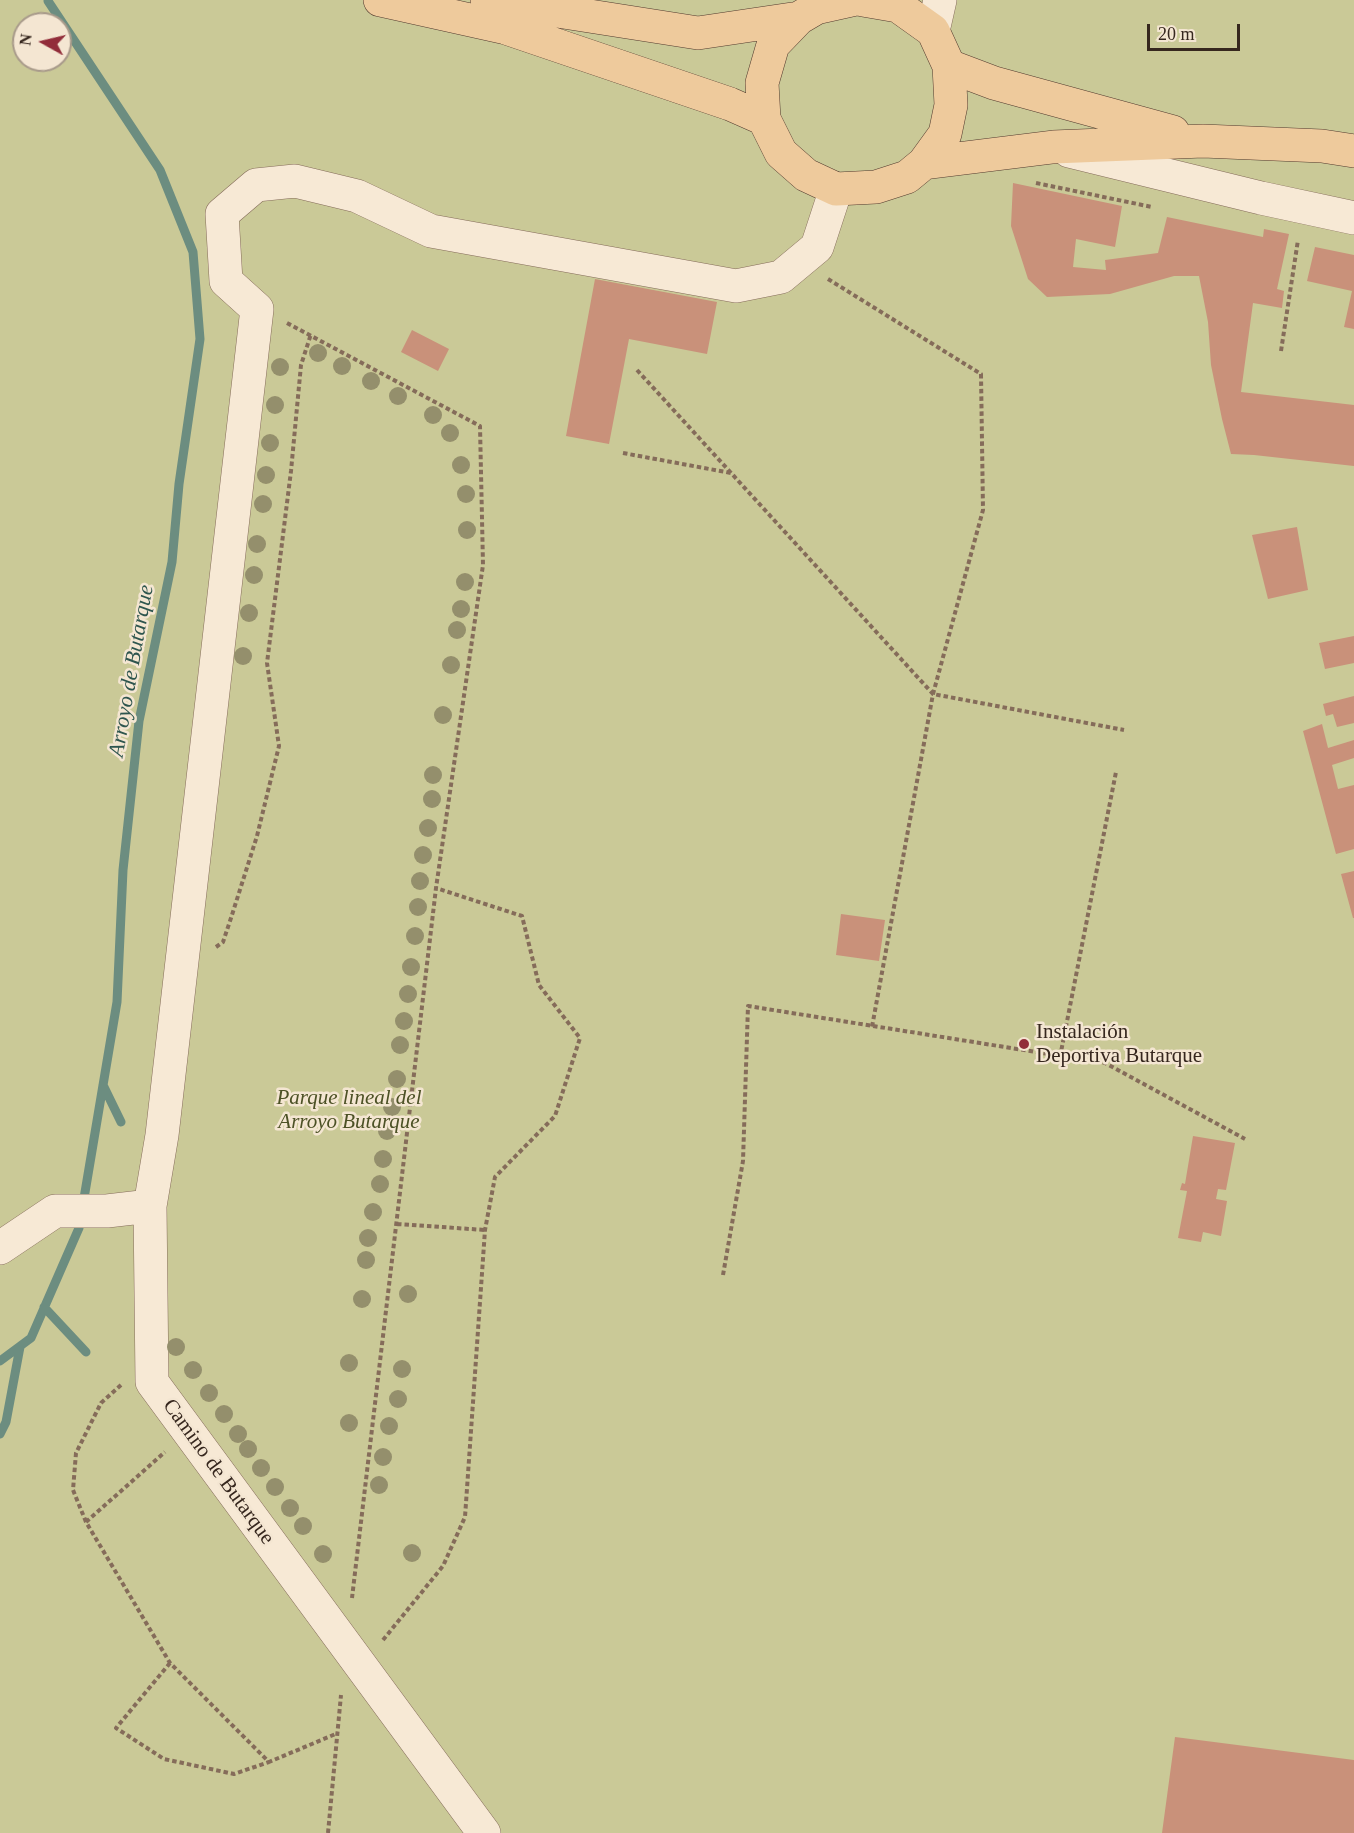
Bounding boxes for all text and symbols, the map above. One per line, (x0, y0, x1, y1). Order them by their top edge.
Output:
north arrow (12, 12, 72, 72)
scale bar (1150, 12, 1243, 50)
text: 20 m (1158, 24, 1195, 44)
text: N (16, 33, 35, 47)
water label: Arroyo de Butarque (104, 583, 160, 759)
place label: Instalación Deportiva Butarque (1036, 1019, 1202, 1069)
marker: Instalación Deportiva Butarque (1017, 1037, 1031, 1051)
park label: Parque lineal del Arroyo Butarque (276, 1085, 422, 1135)
street label: Camino de Butarque (157, 1394, 279, 1550)

